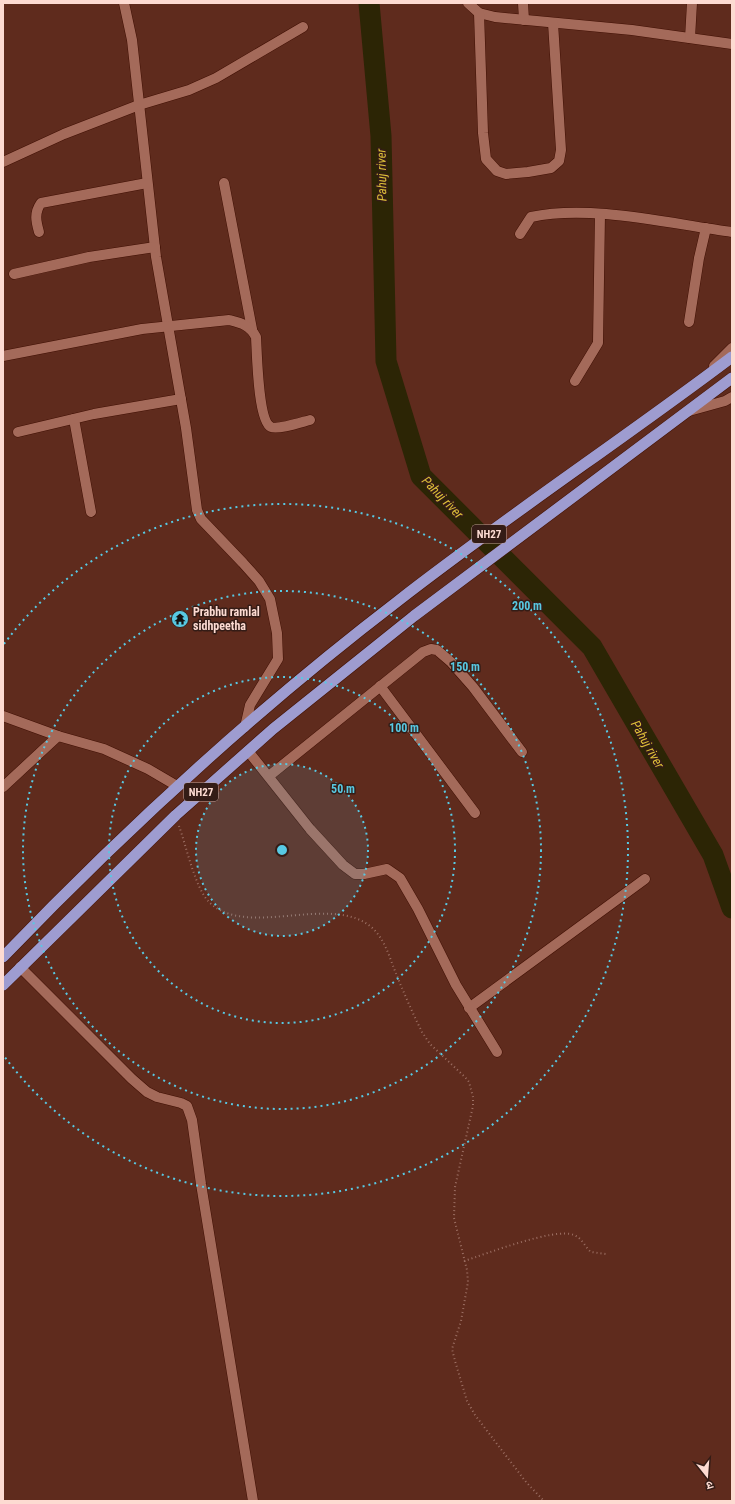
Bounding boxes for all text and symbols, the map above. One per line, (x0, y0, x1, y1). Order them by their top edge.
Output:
water label: Pahuj river (374, 147, 389, 201)
water label: Pahuj river (419, 473, 467, 522)
road number: NH27 (472, 525, 506, 543)
text: 200 m (512, 599, 542, 613)
place label: Prabhu ramlal sidhpeetha (193, 605, 260, 633)
temple icon: Prabhu ramlal sidhpeetha (170, 609, 190, 629)
text: 150 m (450, 660, 480, 674)
water label: Pahuj river (628, 718, 668, 772)
text: 100 m (389, 721, 419, 735)
text: 50 m (331, 782, 355, 796)
road number: NH27 (184, 783, 218, 801)
centre of rings (275, 843, 289, 857)
north arrow (687, 1456, 727, 1496)
text: उ (704, 1478, 715, 1492)

